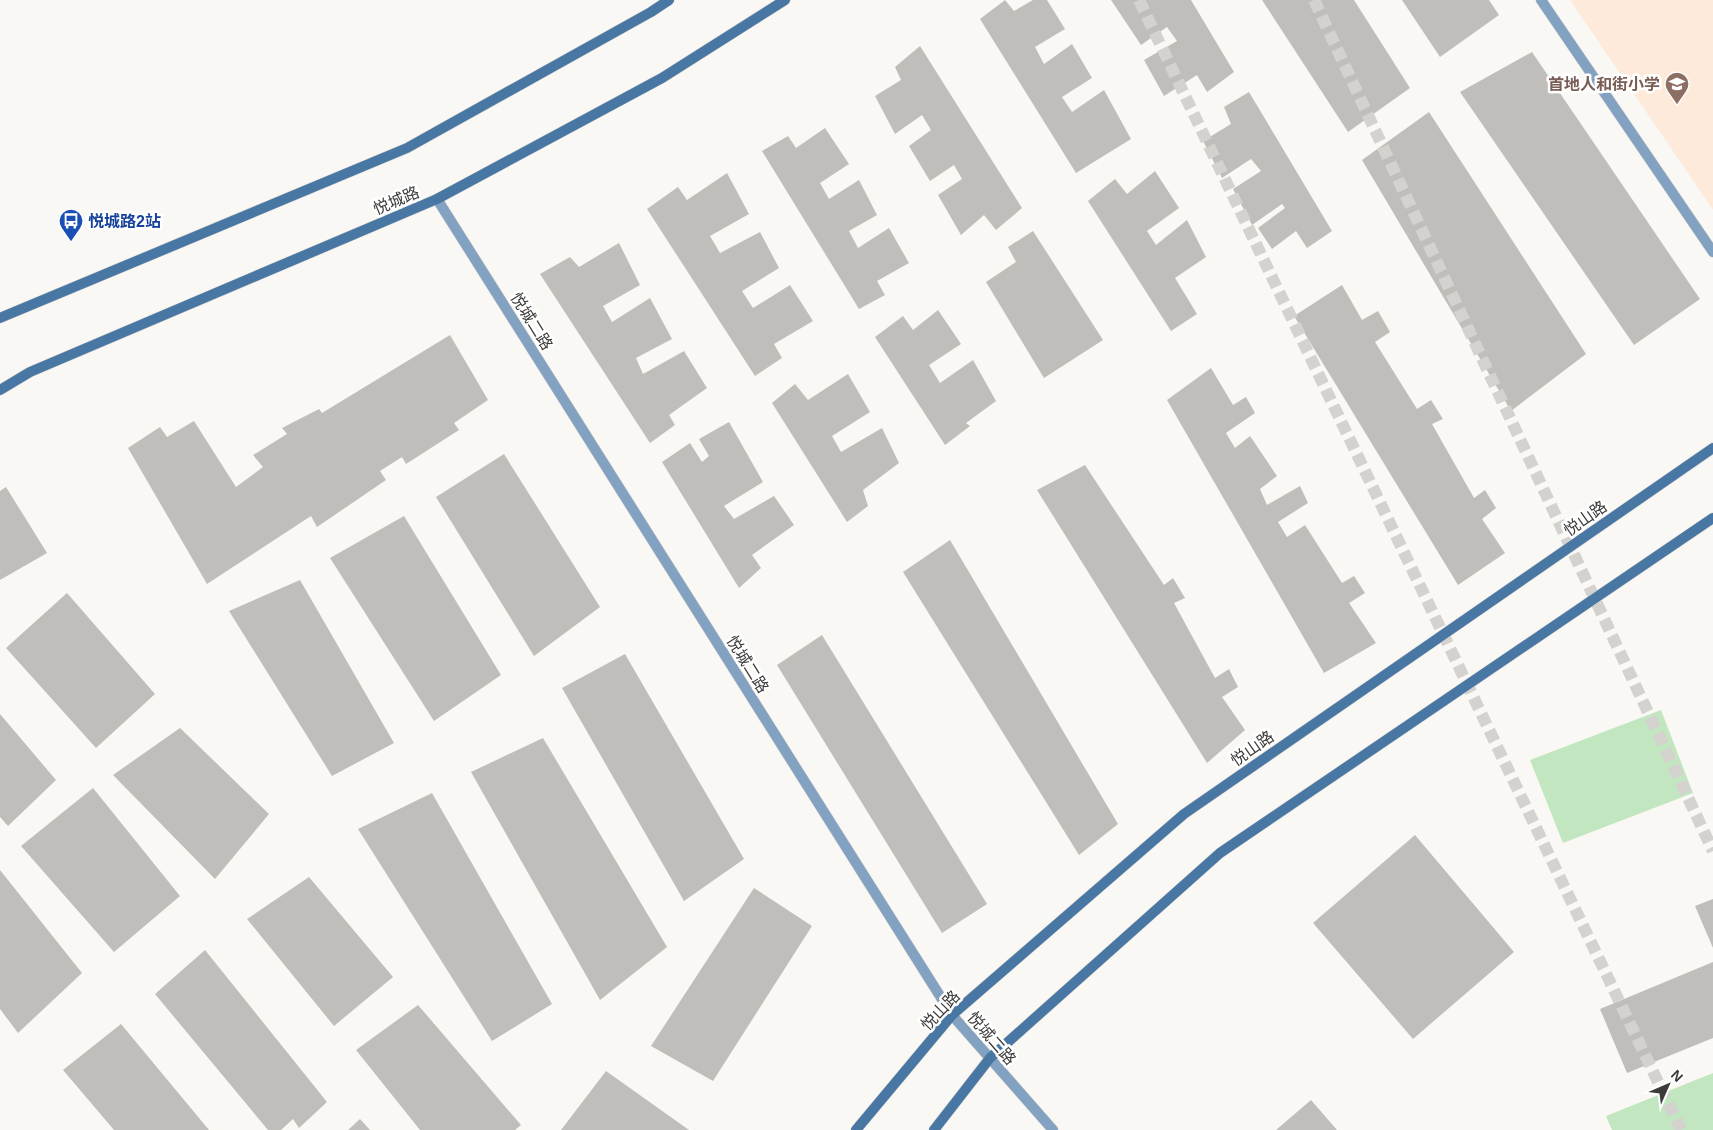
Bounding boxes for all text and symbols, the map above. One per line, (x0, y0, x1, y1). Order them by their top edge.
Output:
school or university icon: 首地人和街小学 (1664, 71, 1690, 105)
place label: 首地人和街小学 (1548, 76, 1660, 93)
street label: 悦城路 (371, 183, 422, 218)
bus stop icon: 悦城路2站 (58, 208, 84, 242)
place label: 悦城路2站 (88, 212, 161, 230)
street label: 悦城二路 (507, 290, 556, 353)
street label: 悦山路 (1561, 498, 1610, 539)
street label: 悦城二路 (723, 633, 772, 696)
street label: 悦山路 (1228, 728, 1277, 769)
street label: 悦山路 (918, 987, 963, 1034)
street label: 悦城二路 (964, 1009, 1019, 1068)
north arrow (1643, 1060, 1693, 1110)
text: N (1668, 1067, 1686, 1085)

